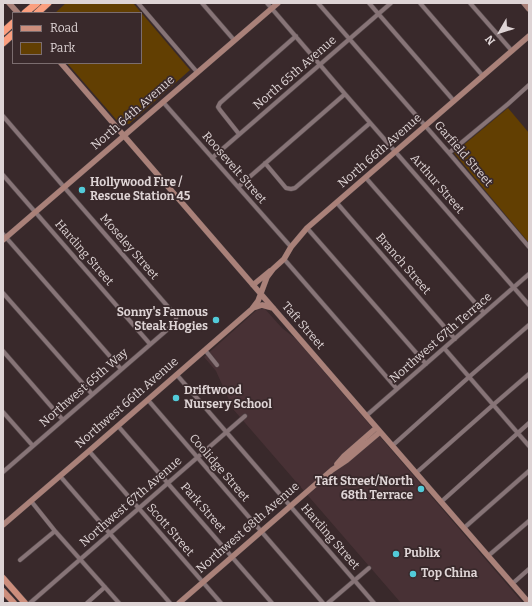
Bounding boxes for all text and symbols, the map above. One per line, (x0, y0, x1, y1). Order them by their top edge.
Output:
legend (12, 12, 142, 64)
north arrow (480, 12, 520, 52)
text: Road (50, 21, 78, 35)
text: N (483, 32, 498, 47)
street label: North 65th Avenue (251, 33, 339, 113)
text: Park (50, 41, 75, 55)
street label: North 64th Avenue (88, 73, 178, 153)
street label: North 66th Avenue (335, 111, 425, 191)
street label: Garfield Street (431, 118, 495, 190)
street label: Roosevelt Street (199, 129, 269, 207)
street label: Arthur Street (407, 151, 467, 217)
place label: Hollywood Fire / Rescue Station 45 (90, 176, 190, 204)
marker: Hollywood Fire / Rescue Station 45 (77, 185, 87, 195)
street label: Moseley Street (97, 211, 161, 283)
street label: Harding Street (52, 217, 116, 289)
street label: Branch Street (373, 230, 433, 298)
street label: Northwest 67th Terrace (387, 290, 495, 386)
street label: Taft Street (279, 299, 327, 353)
place label: Sonny's Famous Steak Hogies (117, 306, 208, 334)
marker: Sonny's Famous Steak Hogies (211, 315, 221, 325)
street label: Northwest 65th Way (37, 346, 131, 430)
street label: Northwest 66th Avenue (73, 354, 181, 452)
place label: Driftwood Nursery School (184, 384, 272, 412)
marker: Driftwood Nursery School (171, 393, 181, 403)
street label: Coolidge Street (186, 431, 252, 505)
street label: Northwest 67th Avenue (77, 454, 185, 550)
place label: Taft Street/North 68th Terrace (315, 475, 413, 503)
street label: Northwest 68th Avenue (194, 479, 302, 577)
street label: Park Street (177, 480, 229, 536)
marker: Taft Street/North 68th Terrace (416, 484, 426, 494)
street label: Scott Street (143, 501, 197, 559)
street label: Harding Street (298, 501, 362, 573)
place label: Publix (404, 547, 440, 561)
marker: Publix (391, 549, 401, 559)
place label: Top China (421, 567, 477, 581)
marker: Top China (408, 569, 418, 579)

